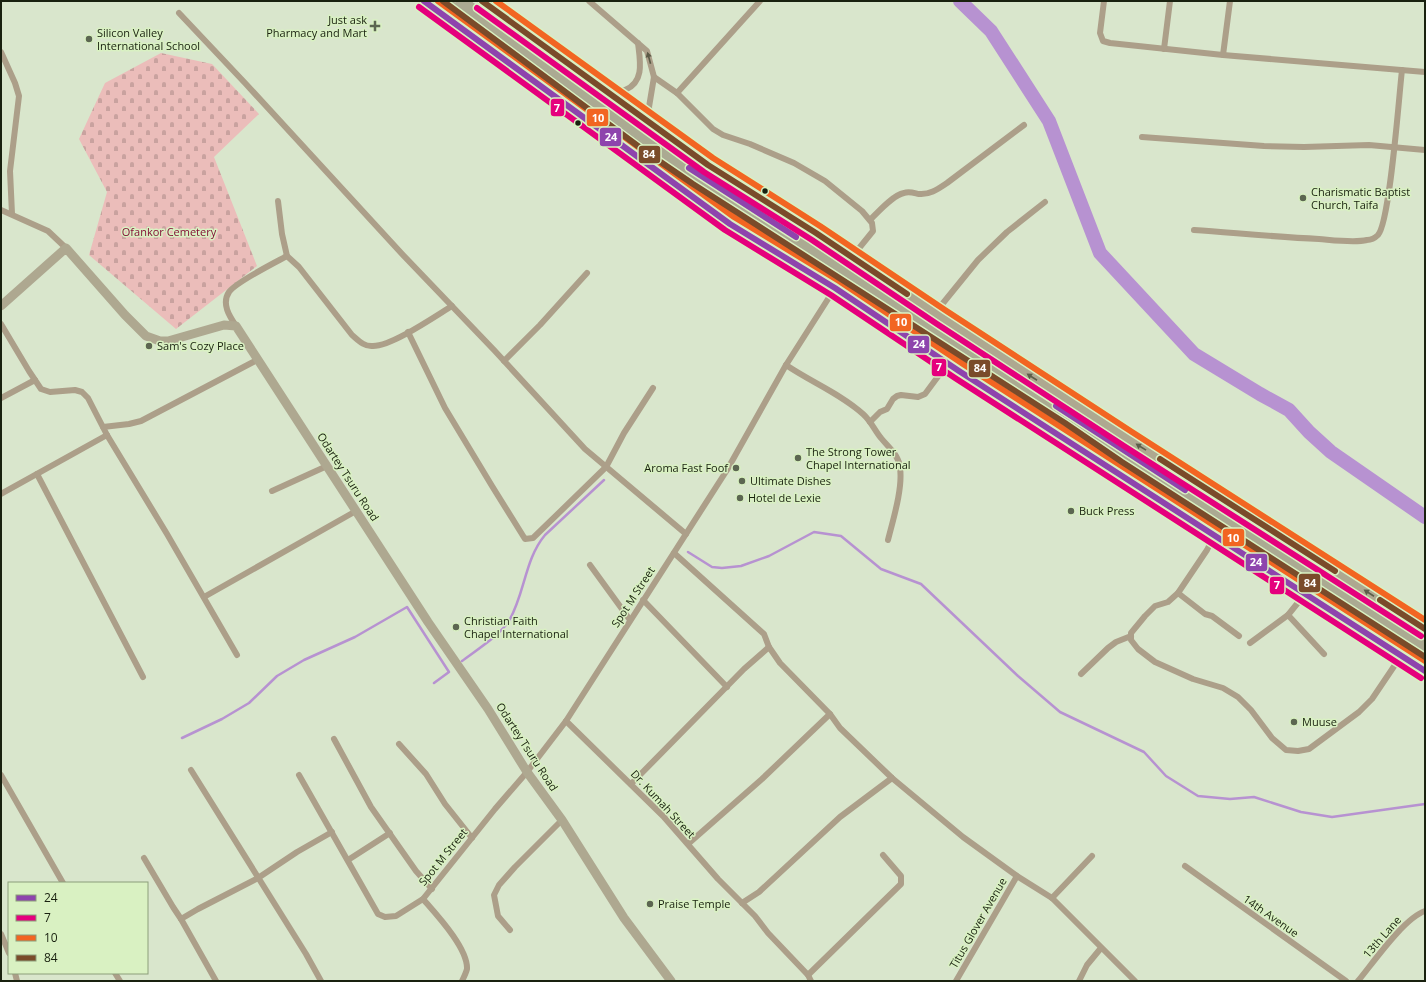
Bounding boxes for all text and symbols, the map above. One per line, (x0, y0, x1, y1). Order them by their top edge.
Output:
place label: Just ask Pharmacy and Mart (266, 12, 367, 40)
marker: Just ask Pharmacy and Mart (370, 21, 380, 31)
place label: Silicon Valley International School (97, 25, 200, 53)
marker: Silicon Valley International School (84, 34, 94, 44)
one-way arrow (646, 52, 652, 64)
line badge: 7 (550, 98, 565, 117)
text: 7 (554, 100, 560, 115)
line badge: 10 (586, 108, 609, 127)
text: 10 (592, 110, 604, 125)
unlabelled marker (573, 118, 583, 128)
line badge: 24 (599, 127, 622, 147)
text: 24 (605, 129, 618, 144)
line badge: 84 (638, 145, 661, 164)
text: 84 (643, 146, 656, 161)
place label: Charismatic Baptist Church, Taifa (1311, 184, 1410, 212)
unlabelled marker (760, 186, 770, 196)
marker: Charismatic Baptist Church, Taifa (1298, 193, 1308, 203)
park label: Ofankor Cemetery (122, 224, 217, 239)
line badge: 10 (889, 313, 912, 332)
text: 10 (895, 314, 907, 329)
line badge: 24 (907, 335, 930, 354)
text: 24 (913, 336, 926, 351)
place label: Sam's Cozy Place (157, 338, 244, 353)
marker: Sam's Cozy Place (144, 341, 154, 351)
line badge: 7 (931, 358, 947, 377)
text: 7 (936, 359, 942, 374)
line badge: 84 (968, 359, 991, 378)
text: 84 (974, 360, 987, 375)
one-way arrow (1027, 373, 1037, 381)
street label: Odartey Tsuru Road (314, 430, 383, 524)
place label: The Strong Tower Chapel International (806, 444, 911, 472)
one-way arrow (1135, 444, 1147, 451)
marker: The Strong Tower Chapel International (793, 453, 803, 463)
place label: Aroma Fast Foof (644, 460, 729, 475)
marker: Aroma Fast Foof (731, 463, 741, 473)
place label: Ultimate Dishes (750, 473, 831, 488)
marker: Ultimate Dishes (737, 476, 747, 486)
place label: Hotel de Lexie (748, 490, 821, 505)
marker: Hotel de Lexie (735, 493, 745, 503)
place label: Buck Press (1079, 503, 1135, 518)
marker: Buck Press (1066, 506, 1076, 516)
line badge: 10 (1222, 528, 1245, 547)
text: 10 (1227, 530, 1239, 545)
line badge: 24 (1245, 553, 1268, 572)
text: 24 (1250, 554, 1263, 569)
street label: Spot M Street (607, 563, 658, 630)
line badge: 84 (1298, 573, 1321, 593)
text: 84 (1304, 575, 1317, 590)
line badge: 7 (1269, 576, 1285, 595)
text: 7 (1274, 577, 1280, 592)
one-way arrow (1363, 589, 1374, 596)
place label: Christian Faith Chapel International (464, 613, 569, 641)
marker: Christian Faith Chapel International (451, 622, 461, 632)
street label: Odartey Tsuru Road (493, 700, 562, 794)
place label: Muuse (1302, 714, 1337, 729)
marker: Muuse (1289, 717, 1299, 727)
street label: Dr. Kumah Street (628, 766, 699, 841)
street label: Spot M Street (415, 825, 470, 888)
street label: Titus Glover Avenue (945, 875, 1010, 971)
legend (8, 882, 148, 974)
text: 24 (44, 889, 58, 906)
street label: 14th Avenue (1241, 891, 1302, 940)
place label: Praise Temple (658, 896, 730, 911)
marker: Praise Temple (645, 899, 655, 909)
text: 7 (44, 909, 51, 926)
street label: 13th Lane (1359, 913, 1404, 961)
text: 10 (44, 929, 58, 946)
text: 84 (44, 949, 58, 966)

